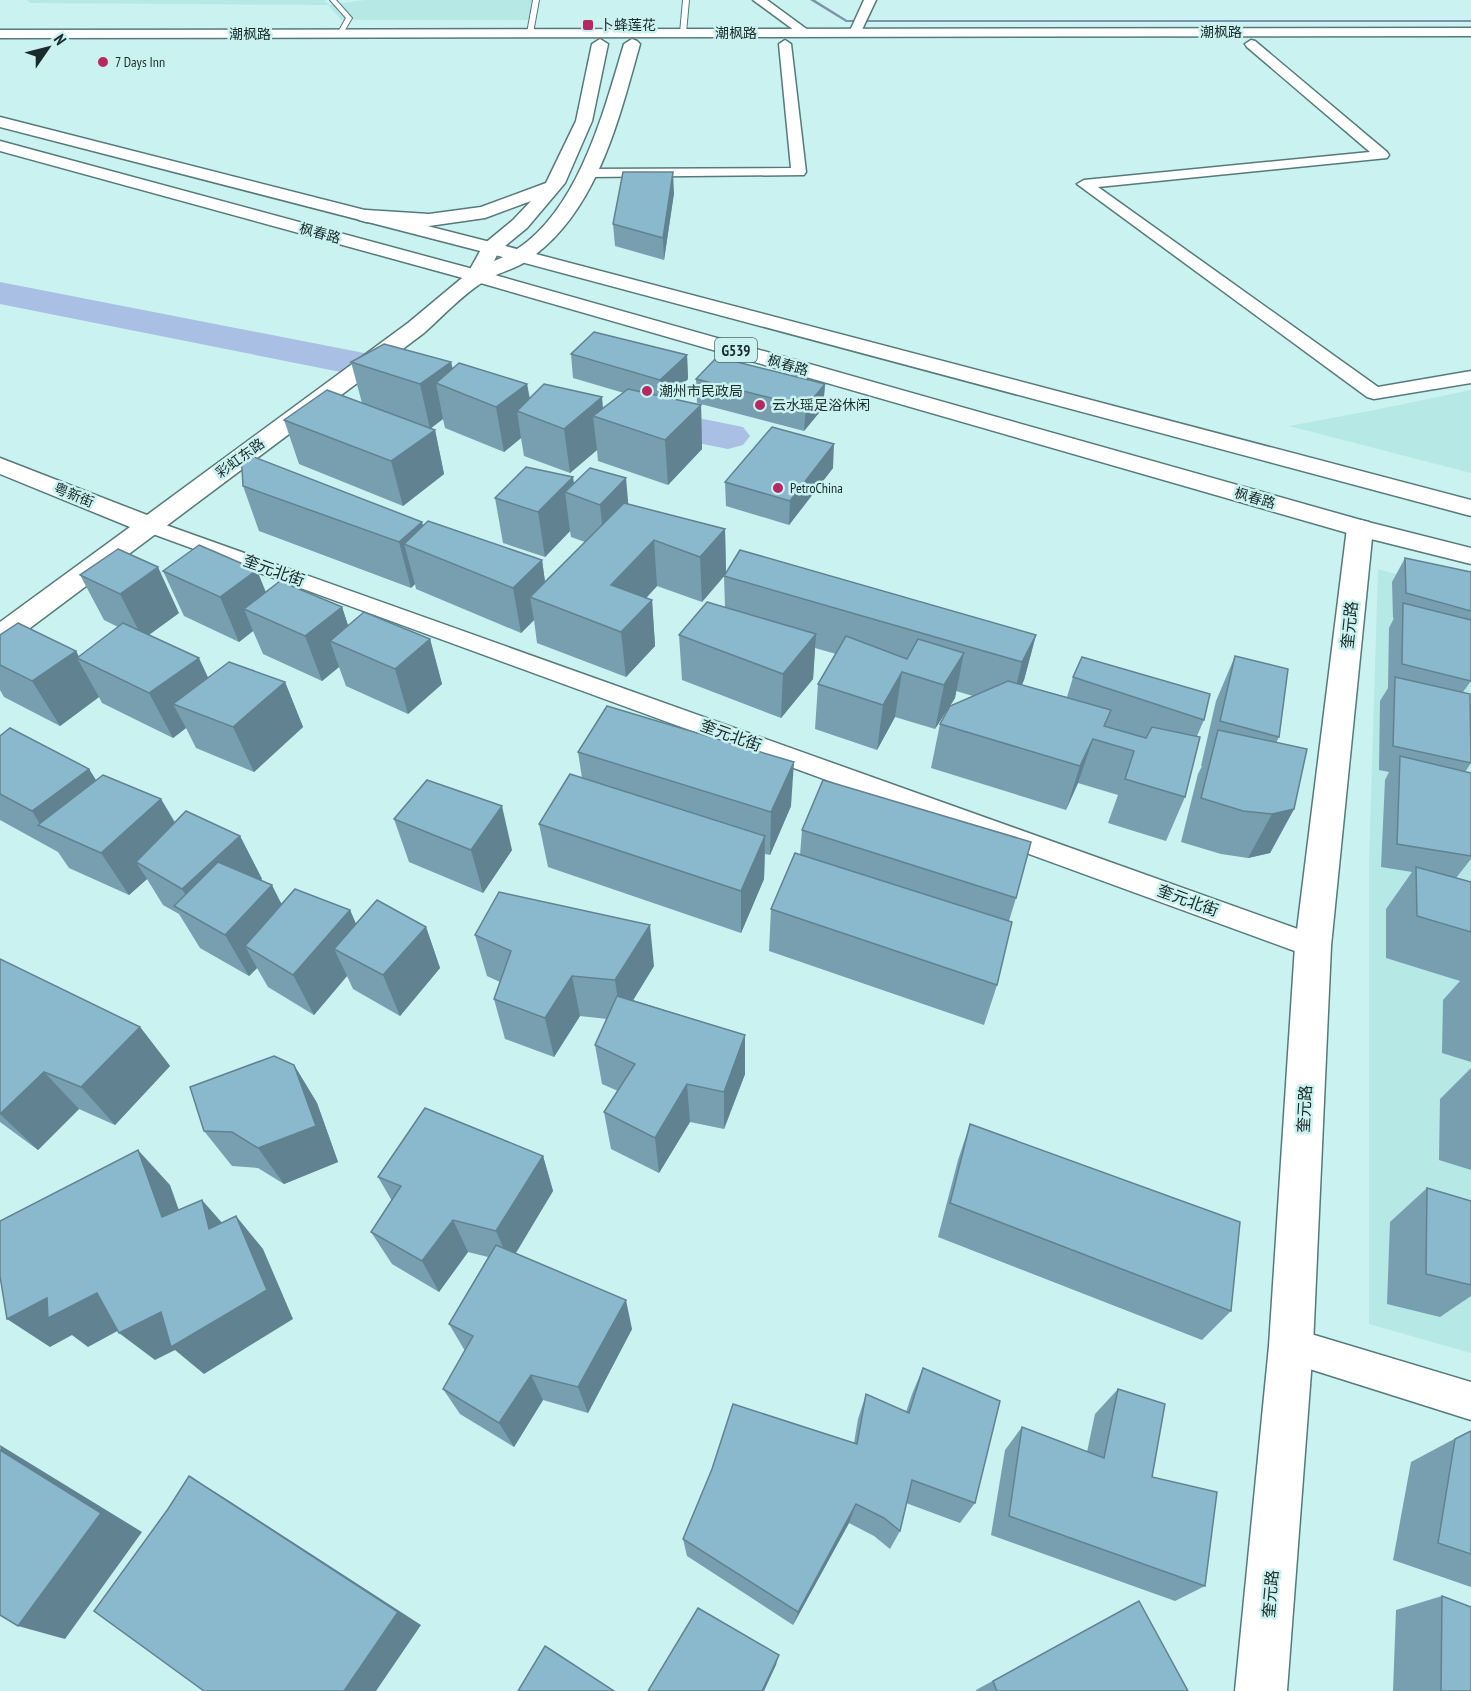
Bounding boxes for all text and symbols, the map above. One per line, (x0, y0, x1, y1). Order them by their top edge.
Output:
place label: 卜蜂莲花 (600, 16, 656, 34)
north arrow (18, 18, 78, 78)
marker: 卜蜂莲花 (581, 18, 595, 32)
street label: 潮枫路 (1200, 23, 1242, 41)
street label: 潮枫路 (715, 24, 757, 42)
street label: 潮枫路 (229, 25, 271, 43)
text: N (50, 30, 71, 49)
place label: 7 Days Inn (115, 53, 165, 71)
marker: 7 Days Inn (96, 55, 110, 69)
street label: 枫春路 (297, 219, 343, 247)
road number: G539 (715, 338, 757, 362)
street label: 枫春路 (765, 351, 811, 379)
place label: 潮州市民政局 (659, 382, 743, 400)
marker: 潮州市民政局 (640, 384, 654, 398)
place label: 云水瑶足浴休闲 (772, 396, 870, 414)
marker: 云水瑶足浴休闲 (753, 398, 767, 412)
street label: 彩虹东路 (212, 434, 268, 482)
street label: 粤新街 (51, 479, 97, 511)
place label: PetroChina (790, 479, 843, 497)
marker: PetroChina (771, 481, 785, 495)
street label: 枫春路 (1232, 484, 1278, 512)
street label: 奎元北街 (241, 550, 307, 590)
street label: 奎元路 (1337, 600, 1361, 650)
street label: 奎元北街 (698, 715, 764, 755)
street label: 奎元北街 (1155, 880, 1221, 920)
street label: 奎元路 (1293, 1085, 1315, 1133)
street label: 奎元路 (1258, 1569, 1282, 1619)

